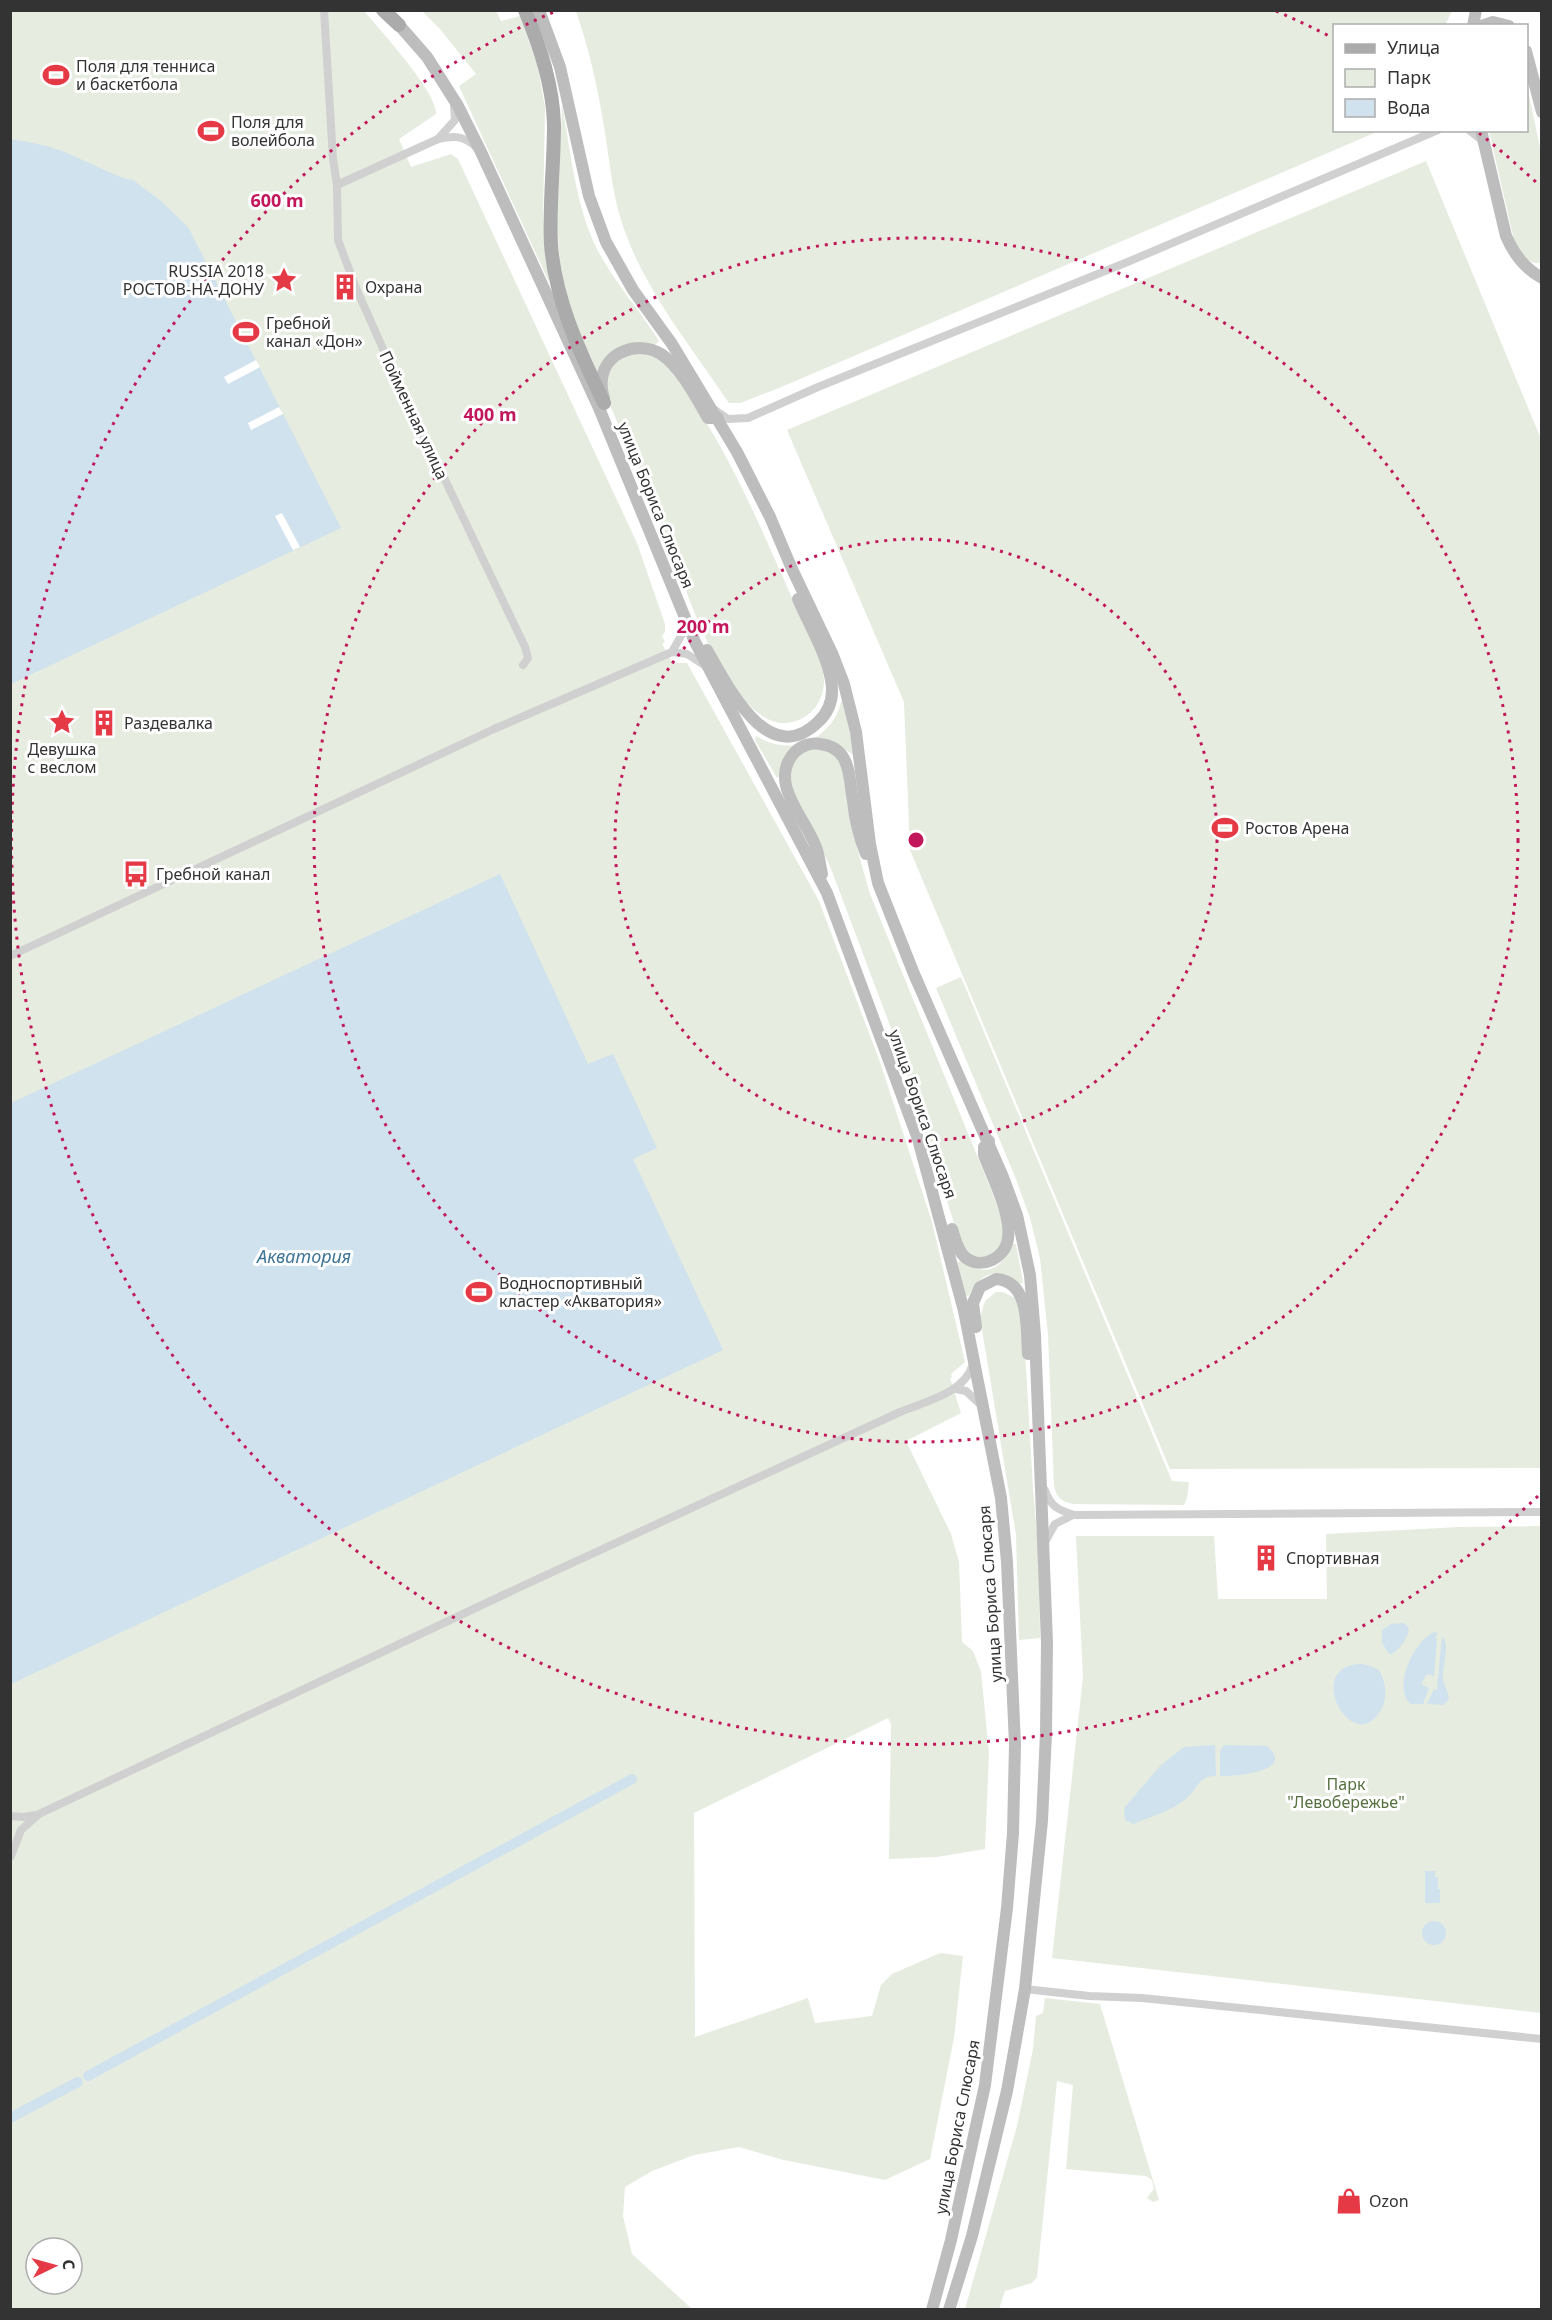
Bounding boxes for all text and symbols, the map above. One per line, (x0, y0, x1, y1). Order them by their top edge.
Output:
legend (1333, 24, 1528, 132)
text: Улица (1387, 35, 1440, 59)
place label: Поля для тенниса и баскетбола (76, 55, 215, 95)
sports icon: Поля для тенниса и баскетбола (41, 60, 71, 90)
text: Парк (1387, 65, 1431, 89)
text: Вода (1387, 95, 1430, 119)
place label: Поля для волейбола (231, 111, 315, 151)
sports icon: Поля для волейбола (196, 116, 226, 146)
text: 600 m (250, 188, 304, 212)
place label: RUSSIA 2018 РОСТОВ-НА-ДОНУ (123, 260, 264, 300)
place icon: RUSSIA 2018 РОСТОВ-НА-ДОНУ (269, 265, 299, 295)
building icon: Охрана (330, 272, 360, 302)
place label: Охрана (365, 276, 422, 298)
place label: Гребной канал «Дон» (266, 312, 363, 352)
sports icon: Гребной канал «Дон» (231, 317, 261, 347)
street label: Пойменная улица (375, 347, 453, 483)
text: 400 m (463, 402, 517, 426)
street label: улица Бориса Слюсаря (613, 419, 699, 591)
text: 200 m (676, 614, 730, 638)
place icon: Девушка с веслом (47, 707, 77, 737)
building icon: Раздевалка (89, 708, 119, 738)
place label: Раздевалка (124, 712, 213, 734)
place label: Девушка с веслом (28, 738, 96, 778)
sports icon: Ростов Арена (1210, 813, 1240, 843)
place label: Ростов Арена (1245, 817, 1349, 839)
centre of rings (906, 830, 926, 850)
bus stop icon: Гребной канал (121, 859, 151, 889)
place label: Гребной канал (156, 863, 270, 885)
street label: улица Бориса Слюсаря (884, 1027, 962, 1201)
water label: Акватория (255, 1244, 351, 1268)
place label: Водноспортивный кластер «Акватория» (499, 1272, 662, 1312)
sports icon: Водноспортивный кластер «Акватория» (464, 1277, 494, 1307)
street label: улица Бориса Слюсаря (973, 1505, 1007, 1683)
building icon: Спортивная (1251, 1543, 1281, 1573)
place label: Спортивная (1286, 1547, 1379, 1569)
park label: Парк "Левобережье" (1287, 1773, 1405, 1813)
street label: улица Бориса Слюсаря (929, 2038, 985, 2216)
shop icon: Ozon (1334, 2186, 1364, 2216)
place label: Ozon (1369, 2190, 1409, 2212)
north arrow (24, 2236, 84, 2296)
text: С (58, 2259, 80, 2271)

